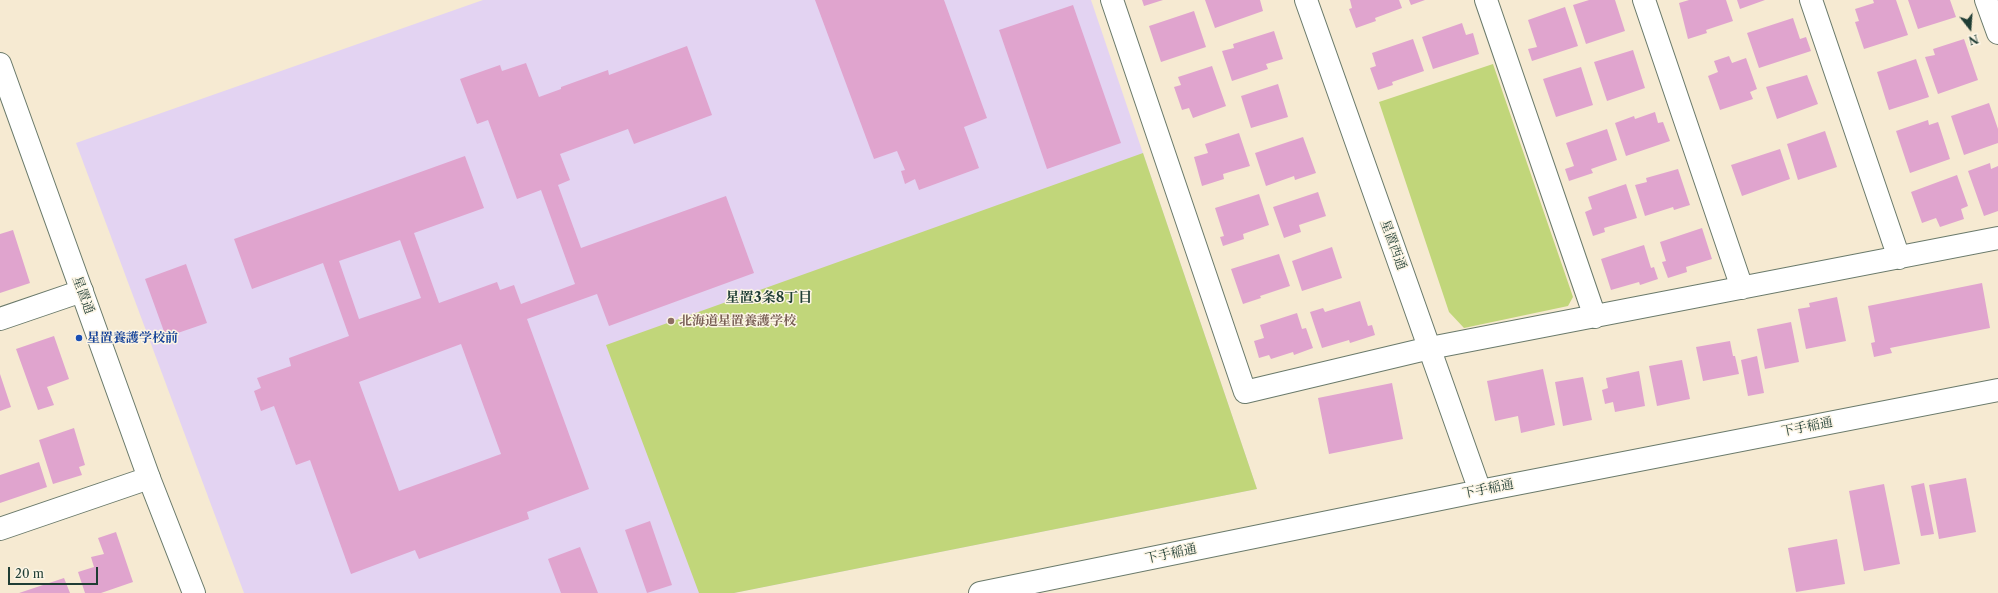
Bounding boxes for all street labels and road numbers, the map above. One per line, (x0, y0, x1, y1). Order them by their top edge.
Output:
street label: 星置西通 (1377, 218, 1409, 272)
street label: 星置通 (69, 274, 97, 316)
street label: 下手稲通 (1780, 414, 1834, 440)
street label: 下手稲通 (1461, 476, 1515, 502)
street label: 下手稲通 (1144, 541, 1198, 567)

